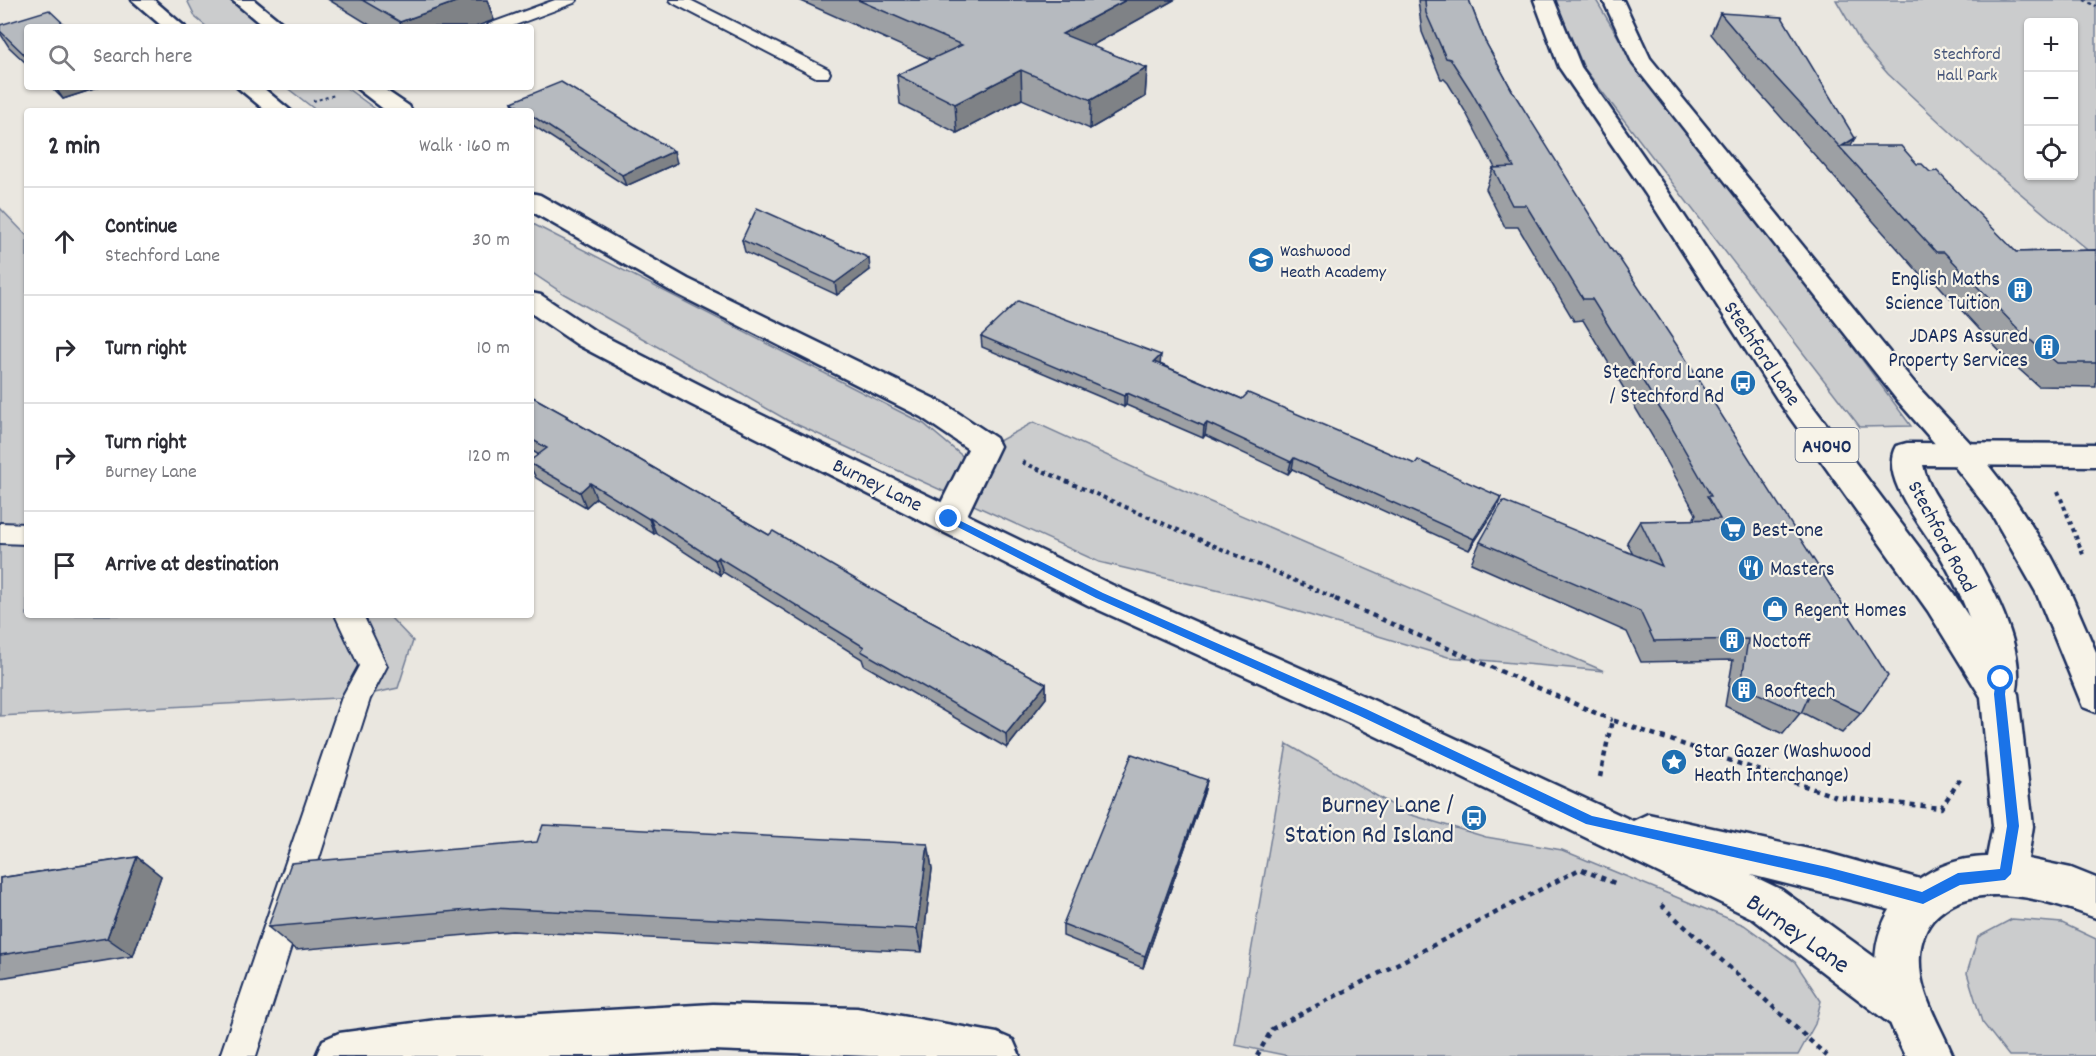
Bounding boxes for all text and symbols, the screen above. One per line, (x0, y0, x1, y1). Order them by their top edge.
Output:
map controls (2024, 18, 2078, 180)
button: + (2024, 18, 2078, 72)
search box (24, 24, 534, 90)
icon: search (45, 41, 78, 74)
text: Search here (93, 42, 192, 73)
park label: Stechford Hall Park (1933, 43, 2001, 89)
button: − (2024, 72, 2078, 126)
button: locate (2024, 126, 2078, 180)
text: 2 min (48, 129, 100, 166)
text: Walk · 160 m (419, 133, 510, 161)
text: Continue (105, 212, 177, 243)
icon: ahead (48, 225, 81, 258)
text: 30 m (472, 227, 510, 255)
place label: Washwood Heath Academy (1280, 240, 1387, 286)
text: Stechford Lane (105, 243, 220, 271)
school or university icon: Washwood Heath Academy (1246, 245, 1276, 275)
place label: English Maths Science Tuition (1885, 266, 2000, 320)
building icon: English Maths Science Tuition (2005, 275, 2035, 305)
street label: Stechford Lane (1714, 296, 1807, 413)
place label: JDAPS Assured Property Services (1888, 323, 2028, 377)
building icon: JDAPS Assured Property Services (2032, 332, 2062, 362)
icon: right (48, 333, 81, 366)
text: Turn right (105, 334, 187, 365)
text: 10 m (476, 335, 510, 363)
place label: Stechford Lane / Stechford Rd (1603, 359, 1724, 413)
bus stop icon: Stechford Lane / Stechford Rd (1728, 368, 1758, 398)
text: Turn right (105, 428, 187, 459)
road number: A4040 (1796, 428, 1858, 462)
icon: right (48, 441, 81, 474)
text: 120 m (468, 443, 510, 471)
street label: Burney Lane (827, 452, 927, 521)
text: Burney Lane (105, 459, 197, 487)
street label: Stechford Road (1898, 476, 1982, 599)
route end (935, 505, 961, 531)
supermarket icon: Best-one (1718, 514, 1748, 544)
place label: Best-one (1752, 517, 1823, 547)
icon: arrive (48, 549, 81, 582)
text: Arrive at destination (105, 550, 279, 581)
restaurant icon: Masters (1736, 553, 1766, 583)
place label: Masters (1770, 556, 1835, 586)
shop icon: Regent Homes (1760, 594, 1790, 624)
place label: Regent Homes (1794, 597, 1907, 627)
building icon: Noctoff (1717, 625, 1747, 655)
place label: Noctoff (1752, 628, 1811, 658)
route start (1987, 665, 2013, 691)
building icon: Rooftech (1729, 675, 1759, 705)
place label: Rooftech (1764, 678, 1835, 708)
place label: Star Gazer (Washwood Heath Interchange) (1694, 738, 1871, 792)
place icon: Star Gazer (Washwood Heath Interchange) (1659, 747, 1689, 777)
place label: Burney Lane / Station Rd Island (1284, 788, 1454, 855)
bus stop icon: Burney Lane / Station Rd Island (1459, 803, 1489, 833)
street label: Burney Lane (1737, 885, 1857, 984)

